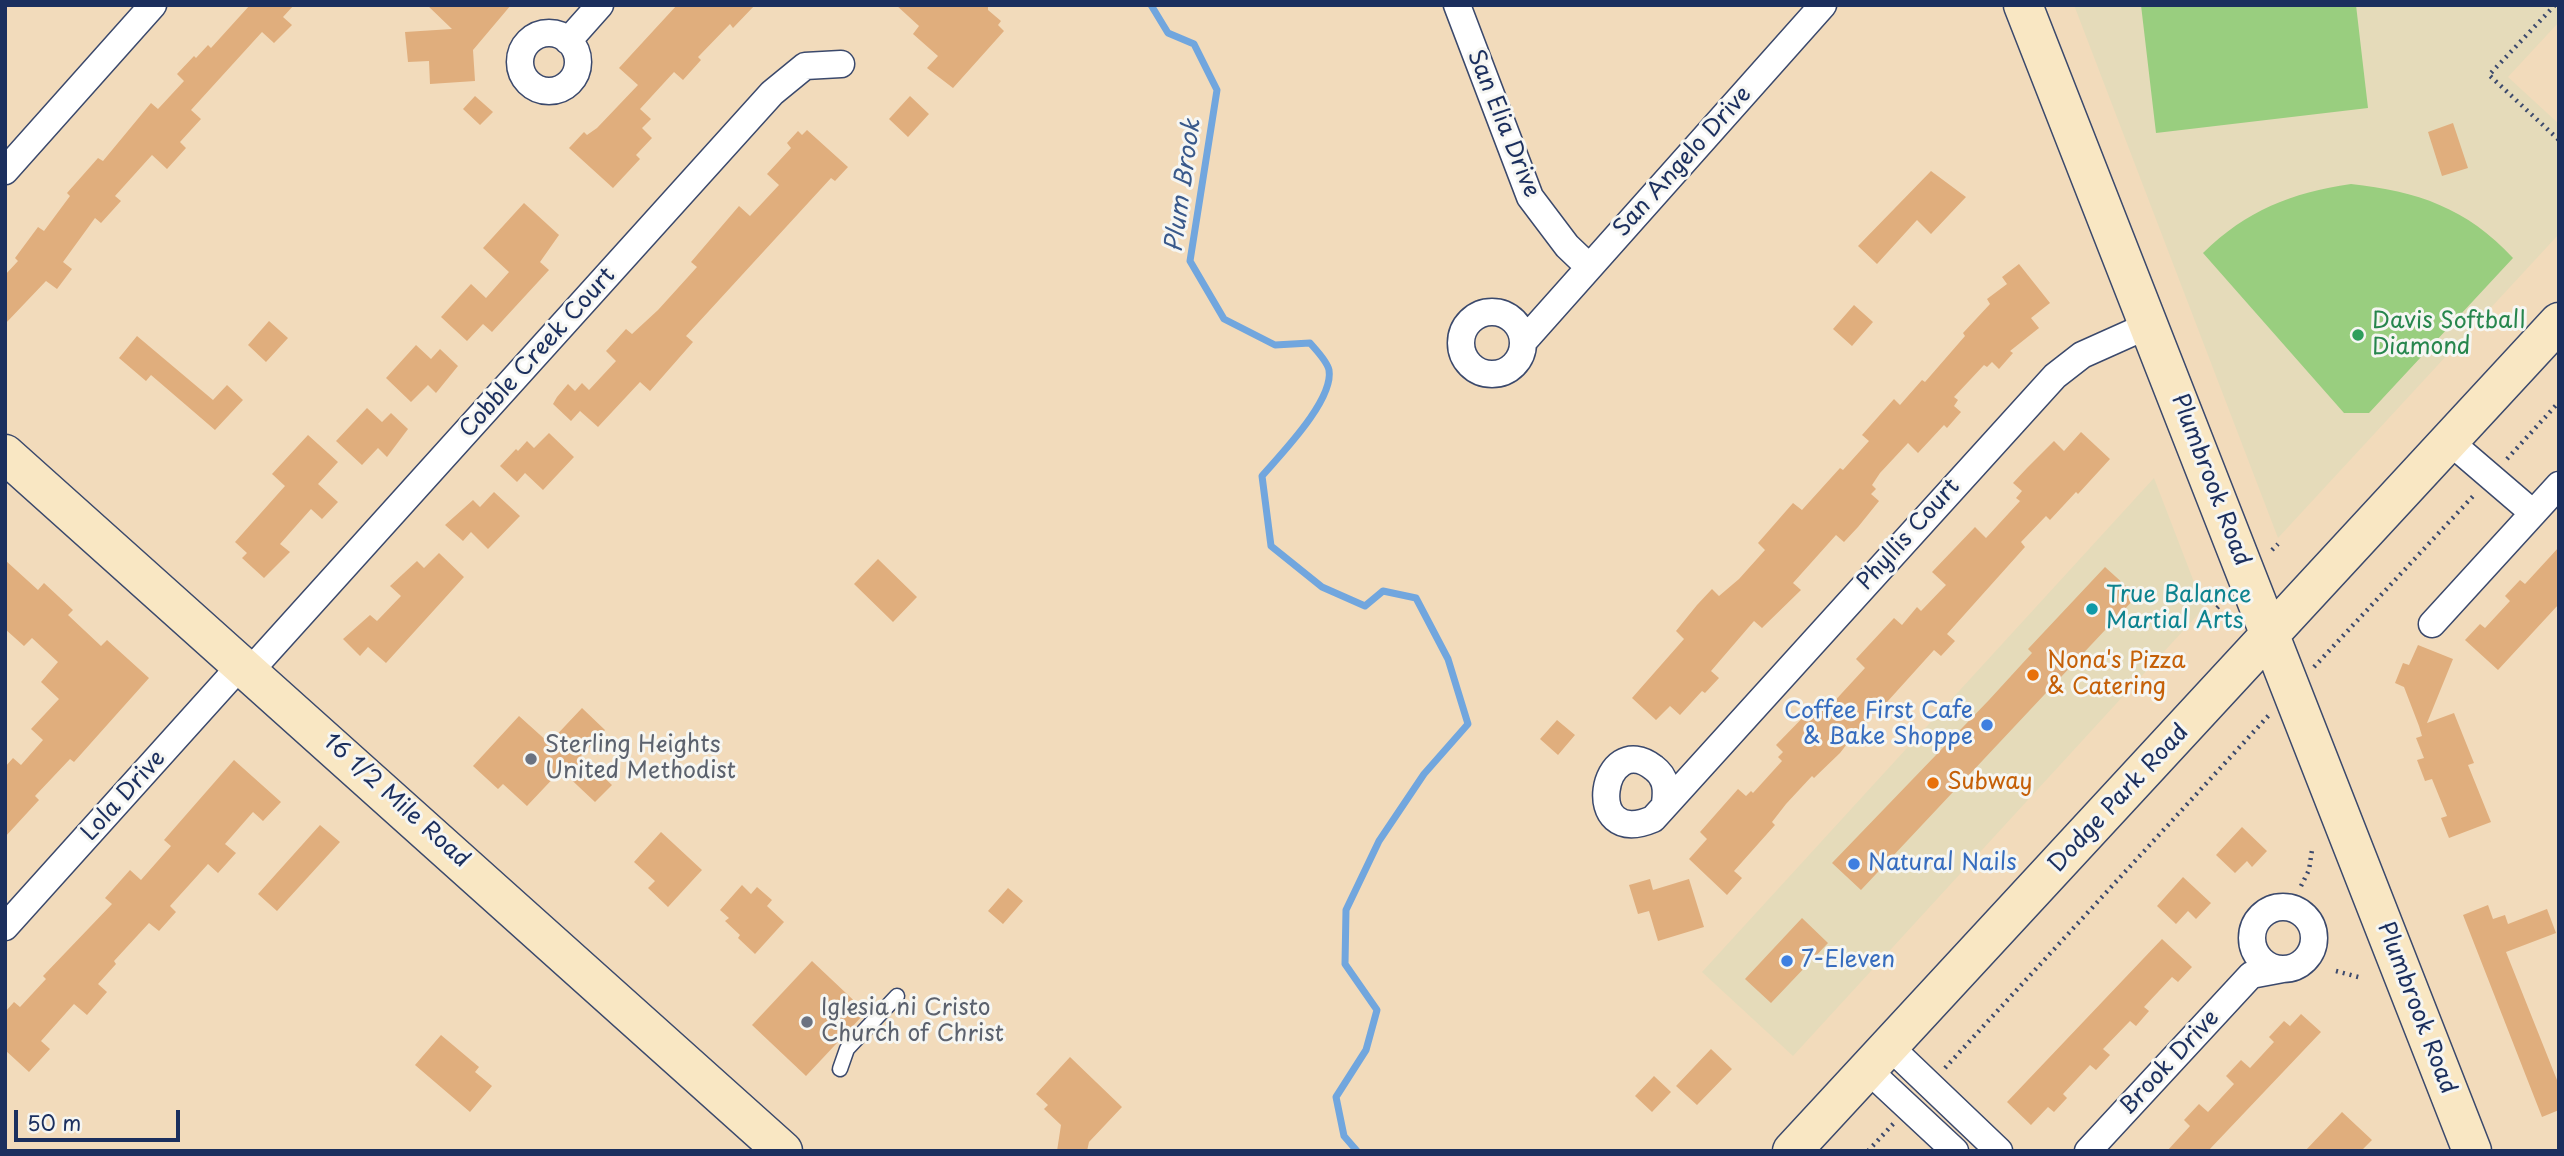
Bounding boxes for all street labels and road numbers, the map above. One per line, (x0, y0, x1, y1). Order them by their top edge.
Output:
street label: San Elia Drive (1461, 46, 1545, 202)
street label: San Angelo Drive (1608, 81, 1758, 243)
street label: Cobble Creek Court (454, 262, 622, 444)
street label: Plumbrook Road (2165, 390, 2255, 570)
street label: Phyllis Court (1852, 474, 1966, 596)
street label: Dodge Park Road (2043, 719, 2195, 879)
street label: 16 1/2 Mile Road (317, 728, 475, 874)
street label: Lola Drive (76, 745, 172, 847)
street label: Plumbrook Road (2371, 918, 2461, 1098)
street label: Brook Drive (2114, 1005, 2226, 1121)

